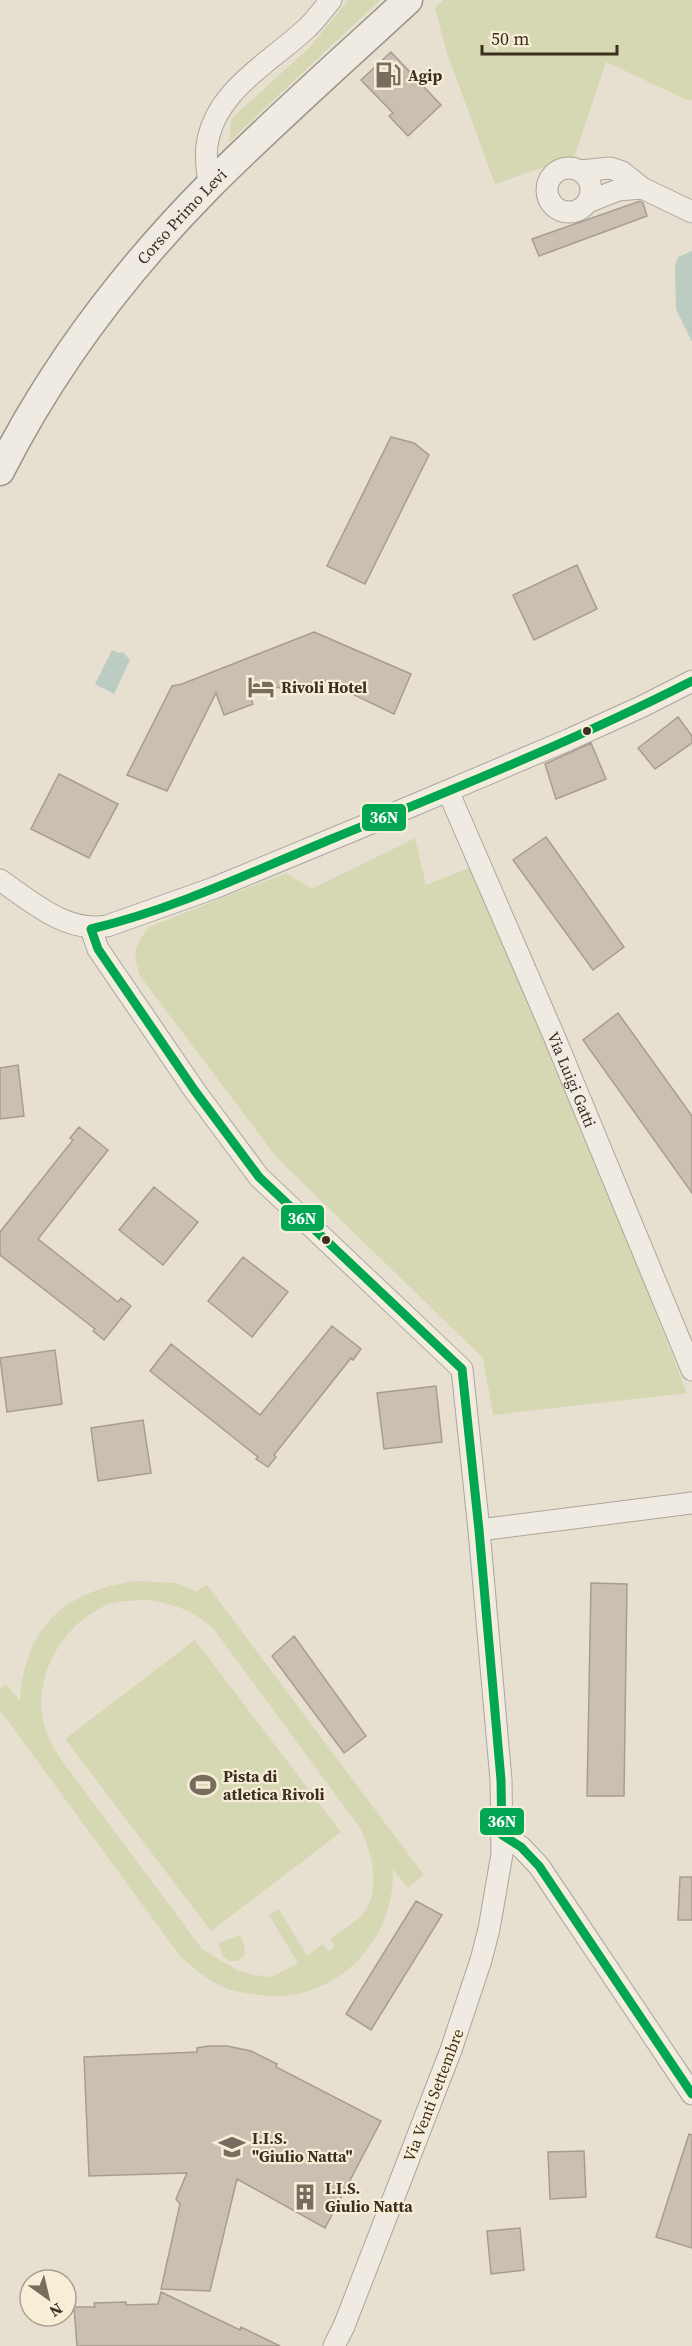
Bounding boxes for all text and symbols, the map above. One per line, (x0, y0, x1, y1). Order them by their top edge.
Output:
scale bar (482, 18, 617, 56)
text: 50 m (491, 26, 529, 51)
fuel station icon: Agip (373, 60, 403, 90)
place label: Agip (408, 64, 442, 86)
street label: Corso Primo Levi (132, 163, 232, 269)
hotel icon: Rivoli Hotel (246, 672, 276, 702)
place label: Rivoli Hotel (281, 676, 367, 698)
unlabelled marker (581, 725, 593, 737)
line badge: 36N (361, 803, 407, 832)
text: 36N (370, 806, 399, 828)
street label: Via Luigi Gatti (542, 1028, 602, 1131)
line badge: 36N (280, 1204, 325, 1232)
text: 36N (288, 1207, 317, 1229)
unlabelled marker (320, 1234, 332, 1246)
place label: Pista di atletica Rivoli (223, 1765, 325, 1805)
sports icon: Pista di atletica Rivoli (188, 1770, 218, 1800)
line badge: 36N (479, 1807, 525, 1836)
text: 36N (488, 1810, 517, 1832)
street label: Via Venti Settembre (397, 2025, 469, 2165)
place label: I.I.S. "Giulio Natta" (252, 2127, 353, 2167)
school or university icon: I.I.S. "Giulio Natta" (217, 2132, 247, 2162)
place label: I.I.S. Giulio Natta (325, 2177, 413, 2217)
building icon: I.I.S. Giulio Natta (290, 2182, 320, 2212)
north arrow (18, 2268, 78, 2328)
text: N (45, 2298, 67, 2323)

